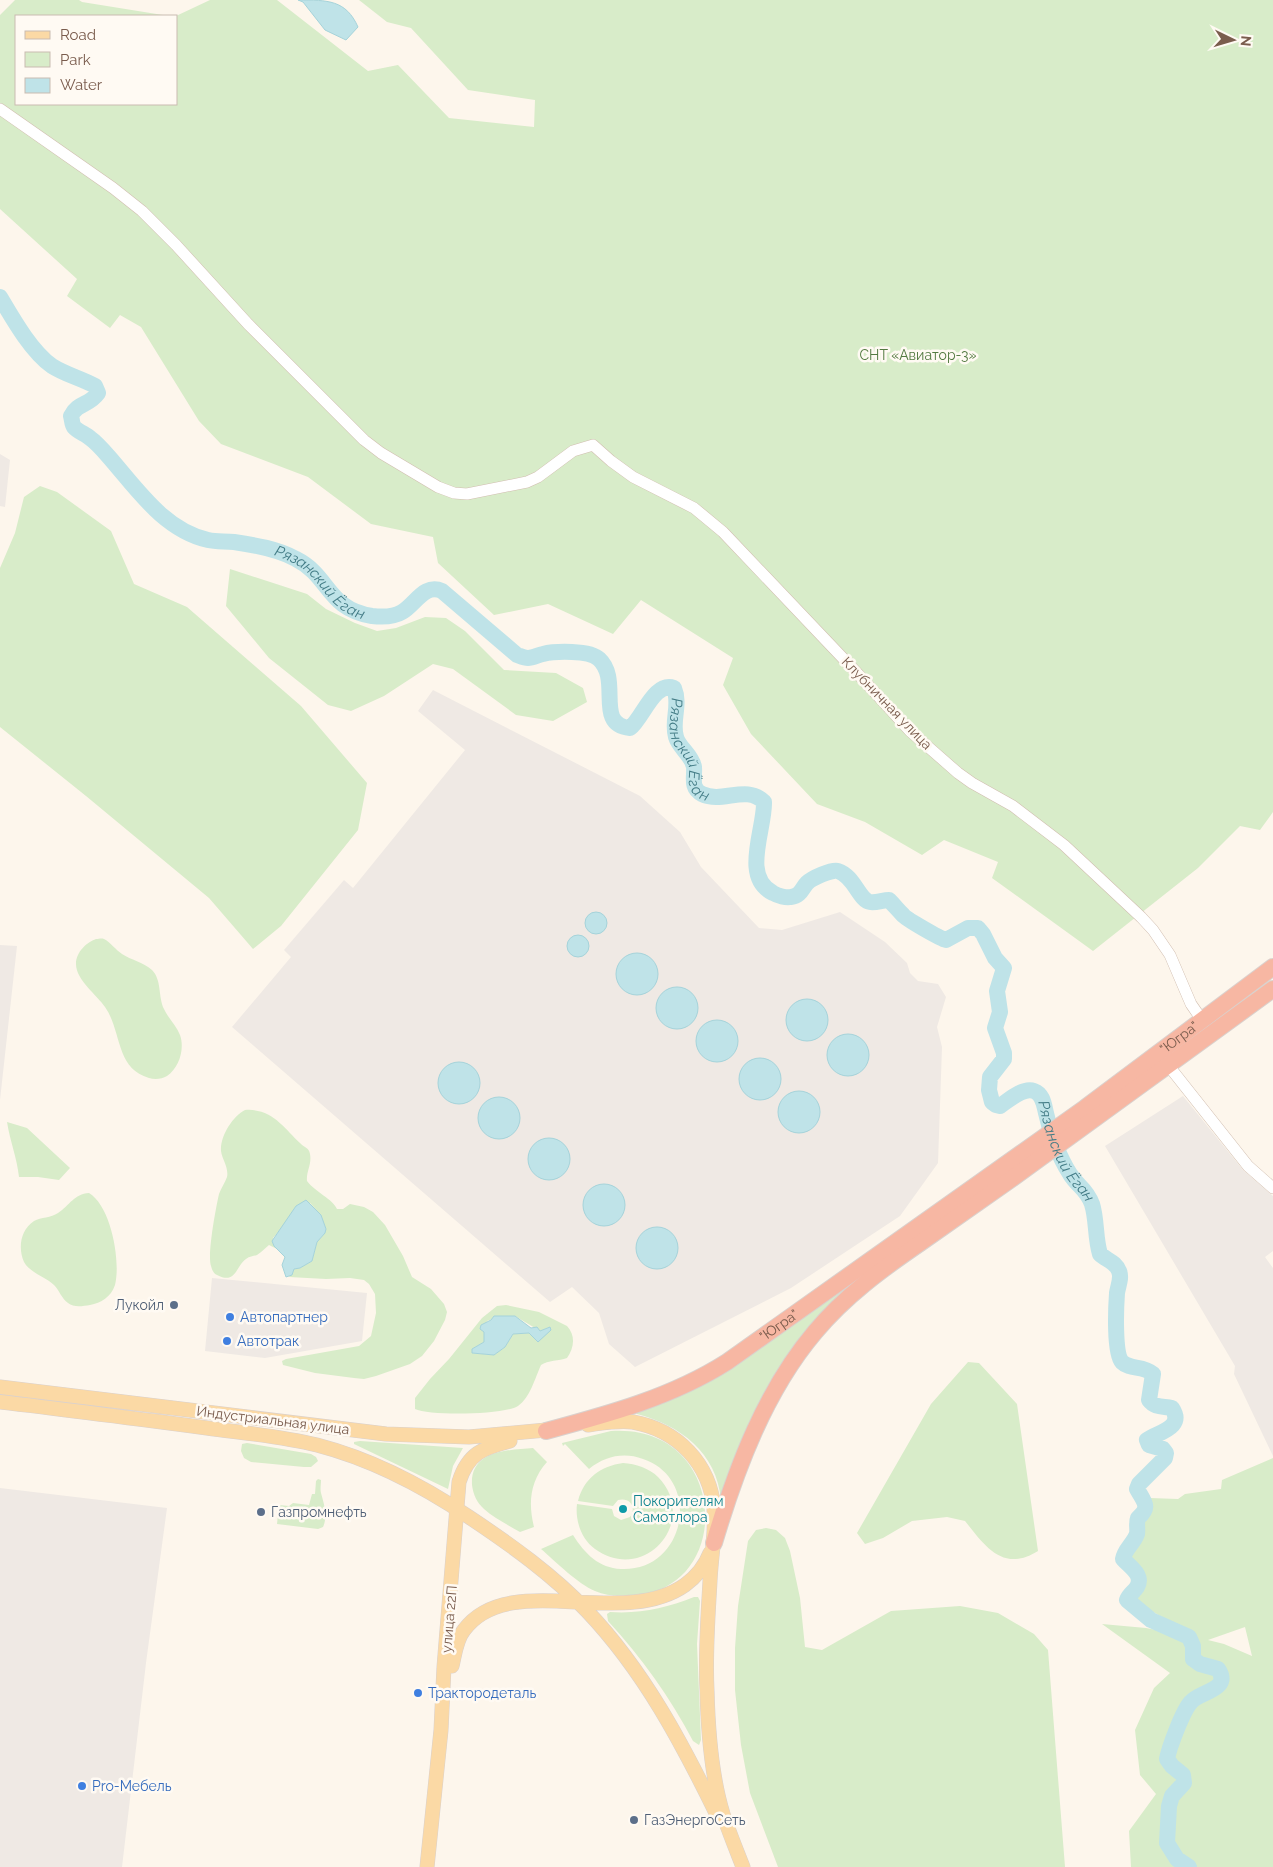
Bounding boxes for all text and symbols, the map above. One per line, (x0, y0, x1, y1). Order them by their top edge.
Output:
legend (15, 15, 178, 105)
north arrow (1208, 15, 1258, 65)
text: Road (60, 26, 96, 44)
text: N (1238, 35, 1254, 47)
text: Park (60, 51, 91, 69)
text: Water (60, 76, 103, 94)
park label: СНТ «Авиатор-3» (860, 347, 977, 363)
water label: Рязанский Ёган (273, 542, 367, 623)
street label: Клубничная улица (839, 653, 935, 753)
water label: Рязанский Ёган (666, 698, 712, 805)
street label: "Югра" (1157, 1018, 1201, 1057)
water label: Рязанский Ёган (1034, 1098, 1098, 1205)
place label: Лукойл (115, 1297, 164, 1313)
marker: Лукойл (168, 1299, 180, 1311)
street label: "Югра" (756, 1306, 801, 1344)
place label: Автопартнер (240, 1309, 328, 1325)
marker: Автопартнер (224, 1311, 236, 1323)
place label: Автотрак (237, 1333, 299, 1349)
marker: Автотрак (221, 1335, 233, 1347)
street label: Индустриальная улица (196, 1403, 350, 1437)
place label: Покорителям Самотлора (633, 1493, 723, 1525)
marker: Покорителям Самотлора (617, 1503, 629, 1515)
place label: Газпромнефть (271, 1504, 367, 1520)
marker: Газпромнефть (255, 1506, 267, 1518)
street label: улица 22П (438, 1585, 460, 1653)
place label: Трактородеталь (428, 1685, 536, 1701)
marker: Трактородеталь (412, 1687, 424, 1699)
place label: Pro-Мебель (92, 1778, 172, 1794)
marker: Pro-Мебель (76, 1780, 88, 1792)
place label: ГазЭнергоСеть (644, 1812, 746, 1828)
marker: ГазЭнергоСеть (628, 1814, 640, 1826)

